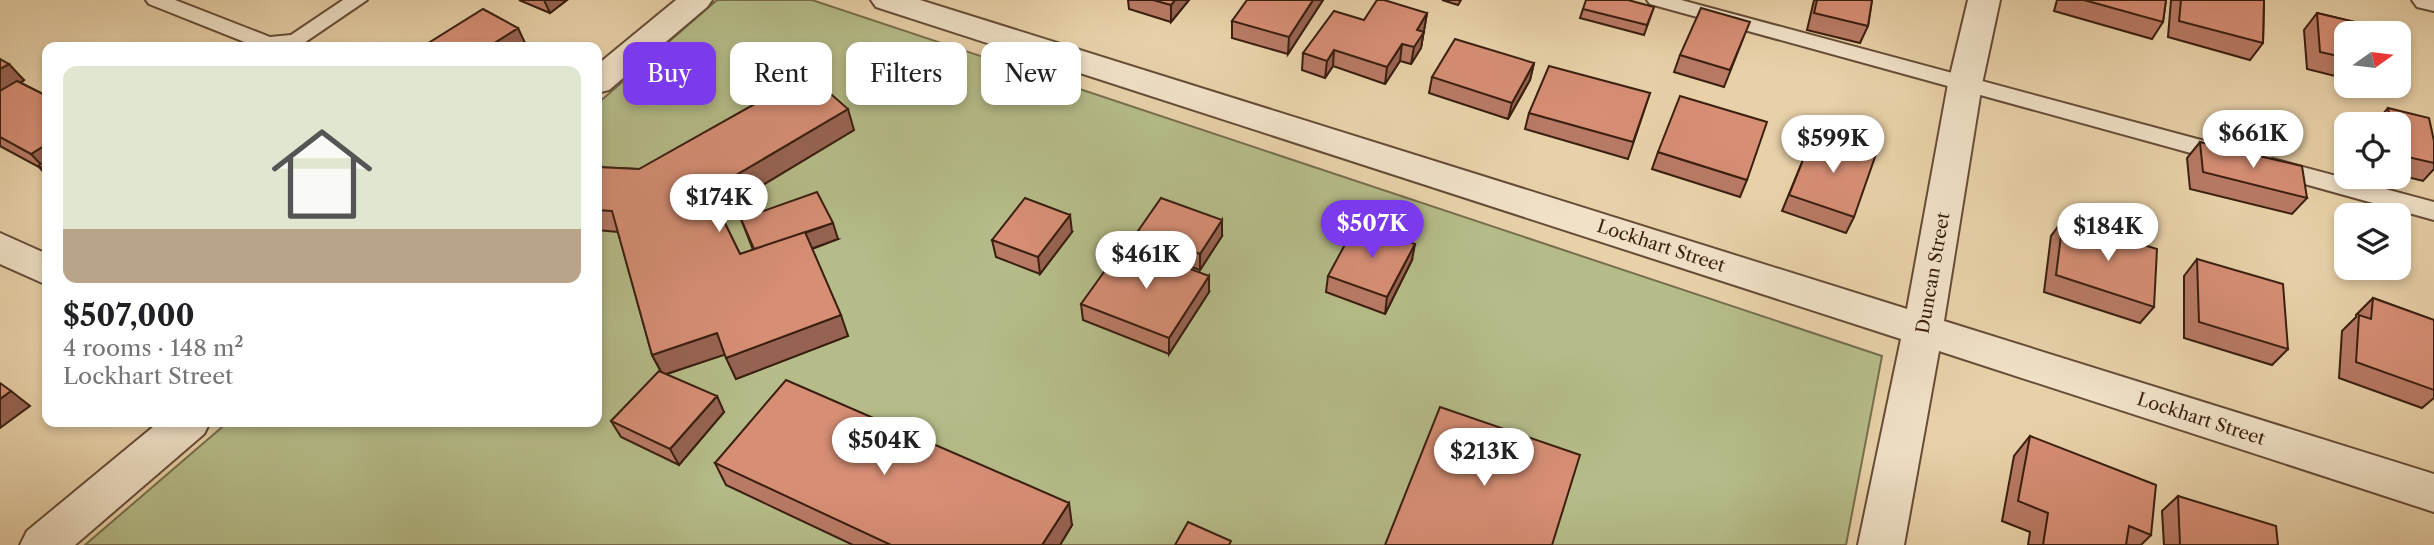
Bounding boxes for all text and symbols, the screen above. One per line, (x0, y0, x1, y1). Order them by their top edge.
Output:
north arrow (2334, 21, 2412, 98)
map controls (2334, 21, 2411, 280)
chip: Buy (623, 42, 716, 105)
chip: Rent (730, 42, 832, 105)
chip: Filters (846, 42, 967, 105)
chip: New (981, 42, 1081, 105)
pin: $661K (2204, 110, 2302, 170)
icon: home (259, 111, 385, 237)
button: locate (2334, 112, 2411, 189)
pin: $599K (1784, 116, 1882, 175)
text: $661K (2218, 119, 2288, 147)
text: $599K (1797, 124, 1869, 152)
pin: $174K (670, 174, 768, 234)
text: $174K (686, 183, 752, 211)
pin: $507K (1323, 201, 1421, 260)
button: layers (2334, 203, 2411, 280)
pin: $184K (2059, 204, 2157, 263)
text: $507K (1337, 209, 1407, 237)
street label: Duncan Street (1911, 210, 1955, 335)
text: $184K (2073, 212, 2143, 240)
street label: Lockhart Street (1594, 215, 1728, 277)
pin: $461K (1097, 232, 1195, 291)
text: $461K (1112, 240, 1180, 268)
text: $507,000 (63, 297, 195, 334)
text: 4 rooms · 148 m² (63, 334, 244, 362)
text: Lockhart Street (63, 362, 233, 390)
street label: Lockhart Street (2134, 388, 2268, 450)
pin: $504K (835, 418, 933, 477)
text: $504K (848, 426, 920, 454)
pin: $213K (1435, 428, 1533, 488)
text: $213K (1450, 437, 1518, 465)

